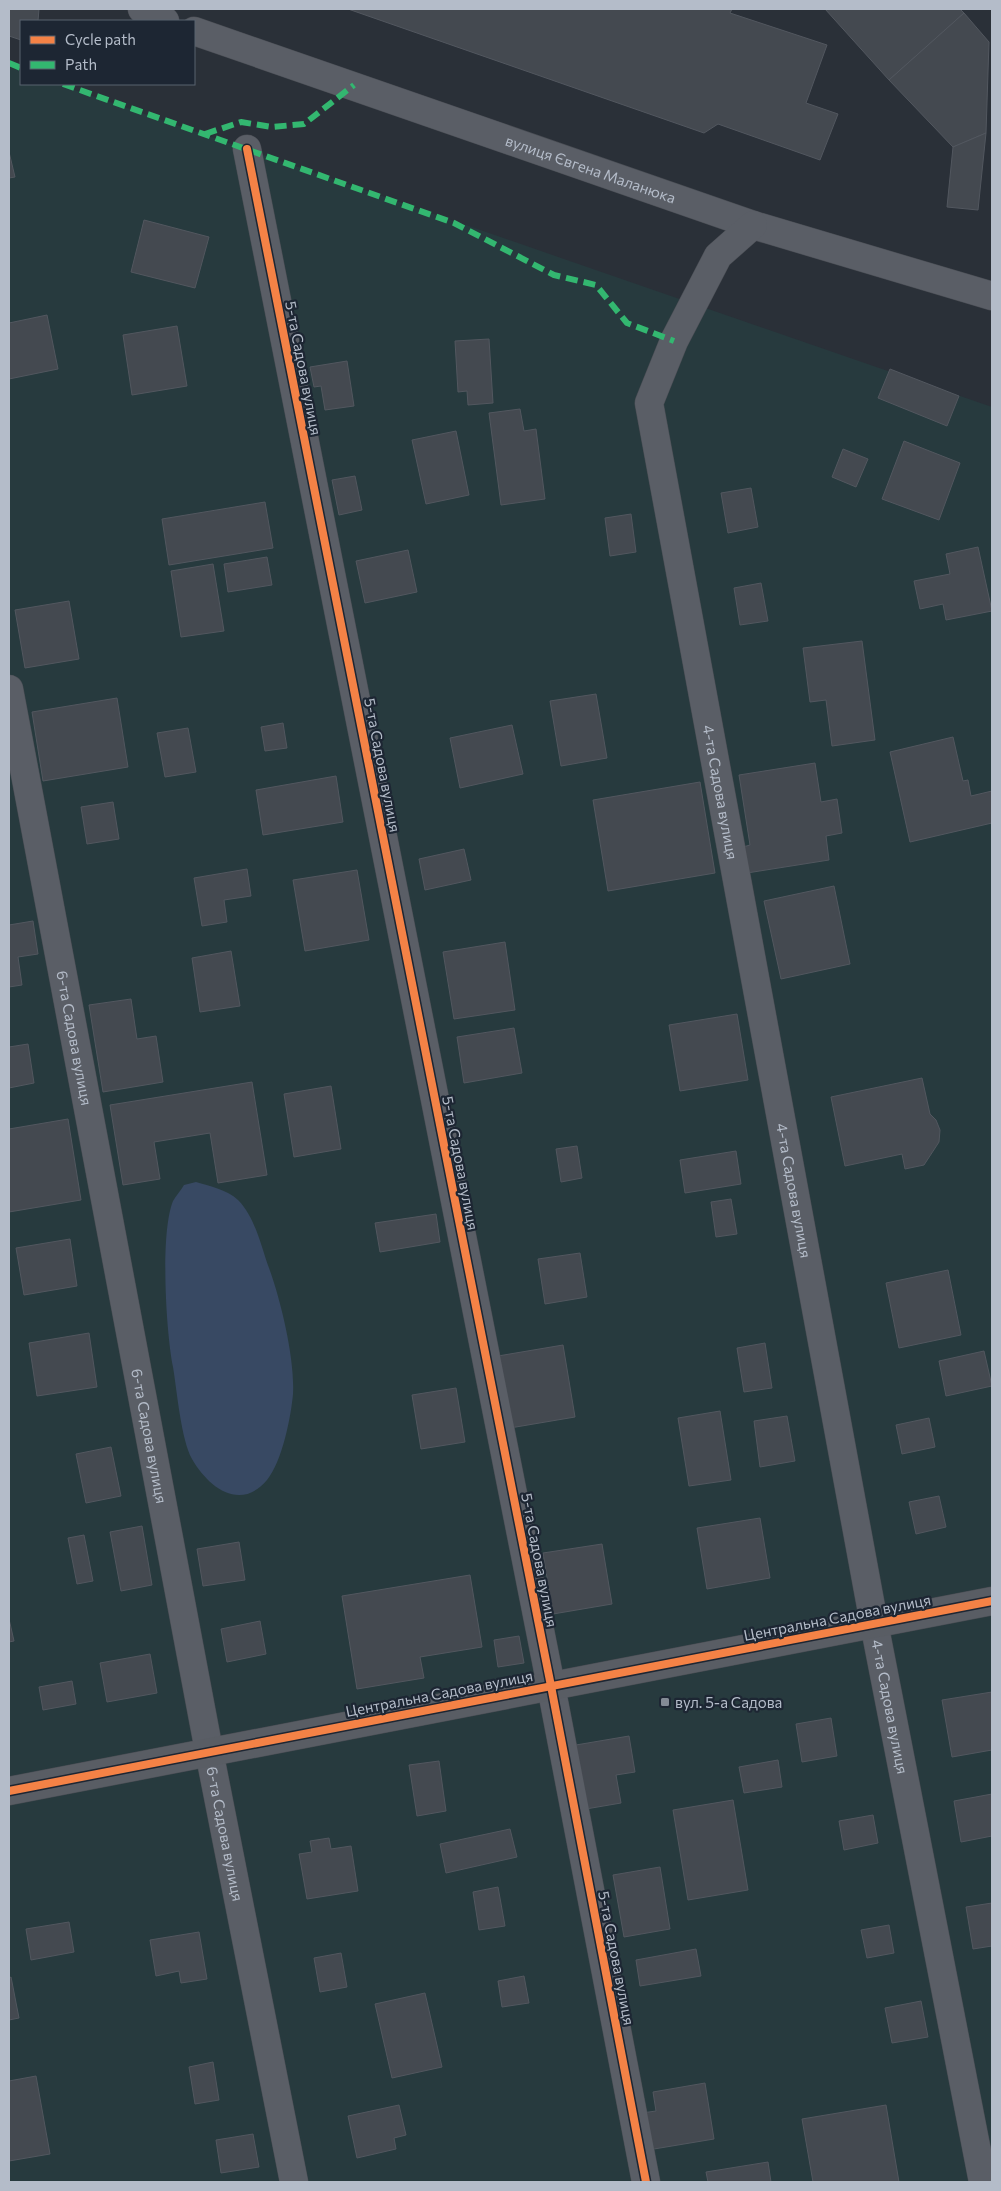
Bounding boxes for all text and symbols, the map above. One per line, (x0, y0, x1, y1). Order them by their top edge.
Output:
legend (20, 20, 195, 85)
text: Cycle path (65, 30, 136, 48)
text: Path (65, 55, 97, 73)
street label: вулиця Євгена Маланюка (503, 131, 678, 207)
street label: 5-та Садова вулиця (282, 299, 326, 437)
street label: 5-та Садова вулиця (361, 696, 405, 834)
street label: 4-та Садова вулиця (700, 723, 742, 861)
street label: 6-та Садова вулиця (53, 969, 96, 1107)
street label: 5-та Садова вулиця (439, 1094, 483, 1232)
street label: 4-та Садова вулиця (773, 1122, 815, 1259)
street label: 6-та Садова вулиця (128, 1367, 171, 1505)
street label: 5-та Садова вулиця (518, 1491, 562, 1629)
street label: Центральна Садова вулиця (742, 1590, 932, 1644)
street label: 4-та Садова вулиця (868, 1638, 912, 1775)
street label: Центральна Садова вулиця (344, 1666, 534, 1720)
place label: вул. 5-а Садова (675, 1693, 782, 1711)
marker: вул. 5-а Садова (659, 1696, 671, 1708)
street label: 6-та Садова вулиця (203, 1765, 247, 1903)
street label: 5-та Садова вулиця (595, 1889, 639, 2027)

